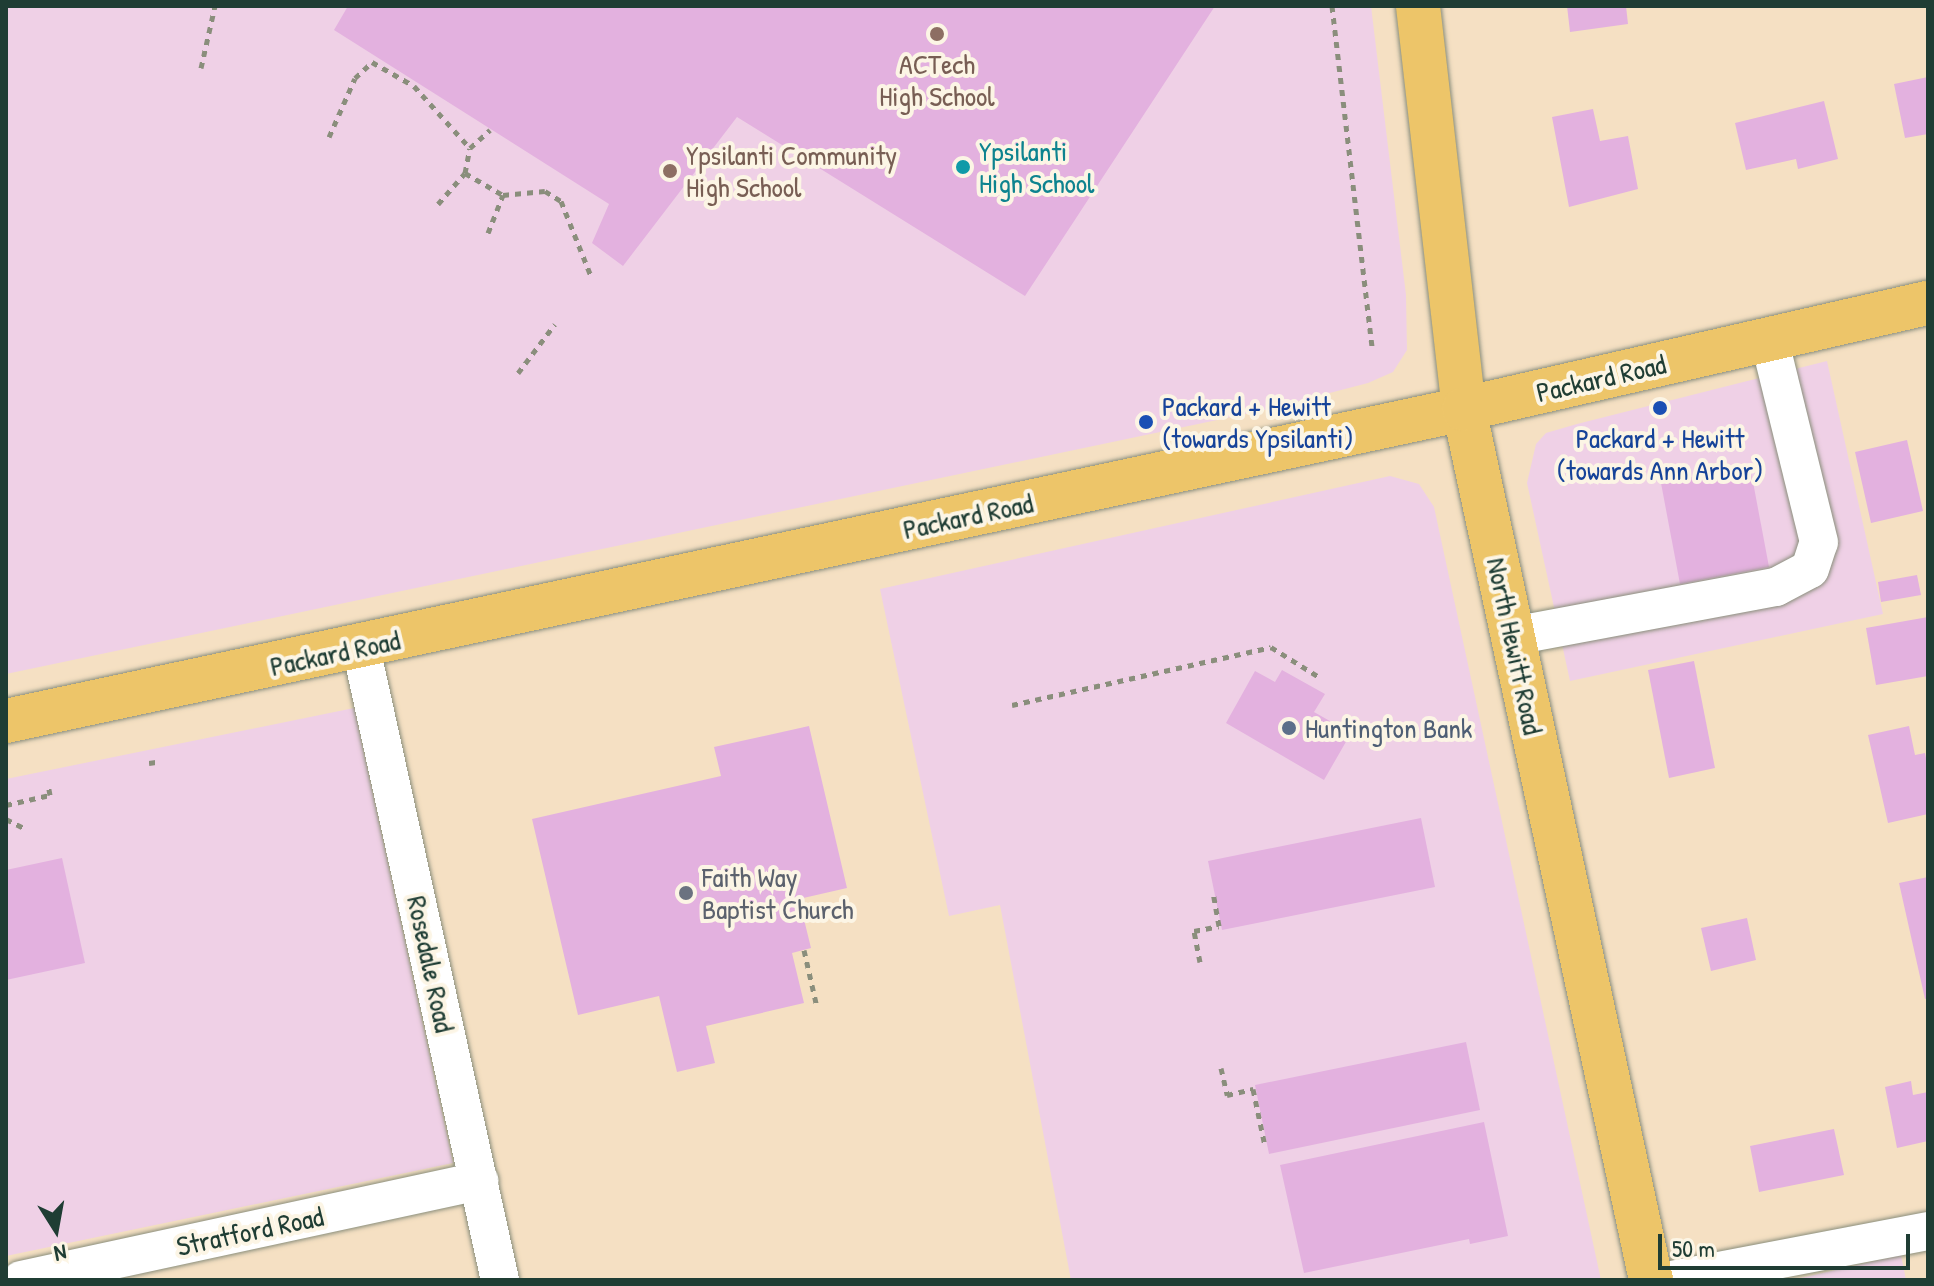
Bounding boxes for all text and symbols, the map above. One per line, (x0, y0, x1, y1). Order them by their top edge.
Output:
marker: ACTech High School (928, 25, 946, 43)
place label: ACTech High School (879, 47, 995, 113)
place label: Ypsilanti High School (979, 134, 1095, 200)
place label: Ypsilanti Community High School (686, 138, 897, 204)
marker: Ypsilanti High School (954, 158, 972, 176)
marker: Ypsilanti Community High School (661, 162, 679, 180)
street label: Packard Road (1533, 347, 1669, 409)
place label: Packard + Hewitt (towards Ypsilanti) (1162, 389, 1354, 455)
marker: Packard + Hewitt (towards Ann Arbor) (1651, 399, 1669, 417)
marker: Packard + Hewitt (towards Ypsilanti) (1137, 413, 1155, 431)
place label: Packard + Hewitt (towards Ann Arbor) (1557, 421, 1763, 487)
street label: Packard Road (900, 486, 1036, 546)
street label: North Hewitt Road (1480, 555, 1550, 737)
street label: Packard Road (267, 623, 403, 683)
place label: Huntington Bank (1305, 711, 1472, 745)
marker: Huntington Bank (1280, 719, 1298, 737)
place label: Faith Way Baptist Church (702, 860, 854, 926)
marker: Faith Way Baptist Church (677, 884, 695, 902)
street label: Rosedale Road (400, 893, 462, 1035)
north arrow (16, 1190, 96, 1270)
street label: Stratford Road (174, 1199, 326, 1263)
scale bar (1662, 1218, 1914, 1268)
text: 50 m (1672, 1232, 1715, 1264)
text: N (52, 1238, 69, 1269)

